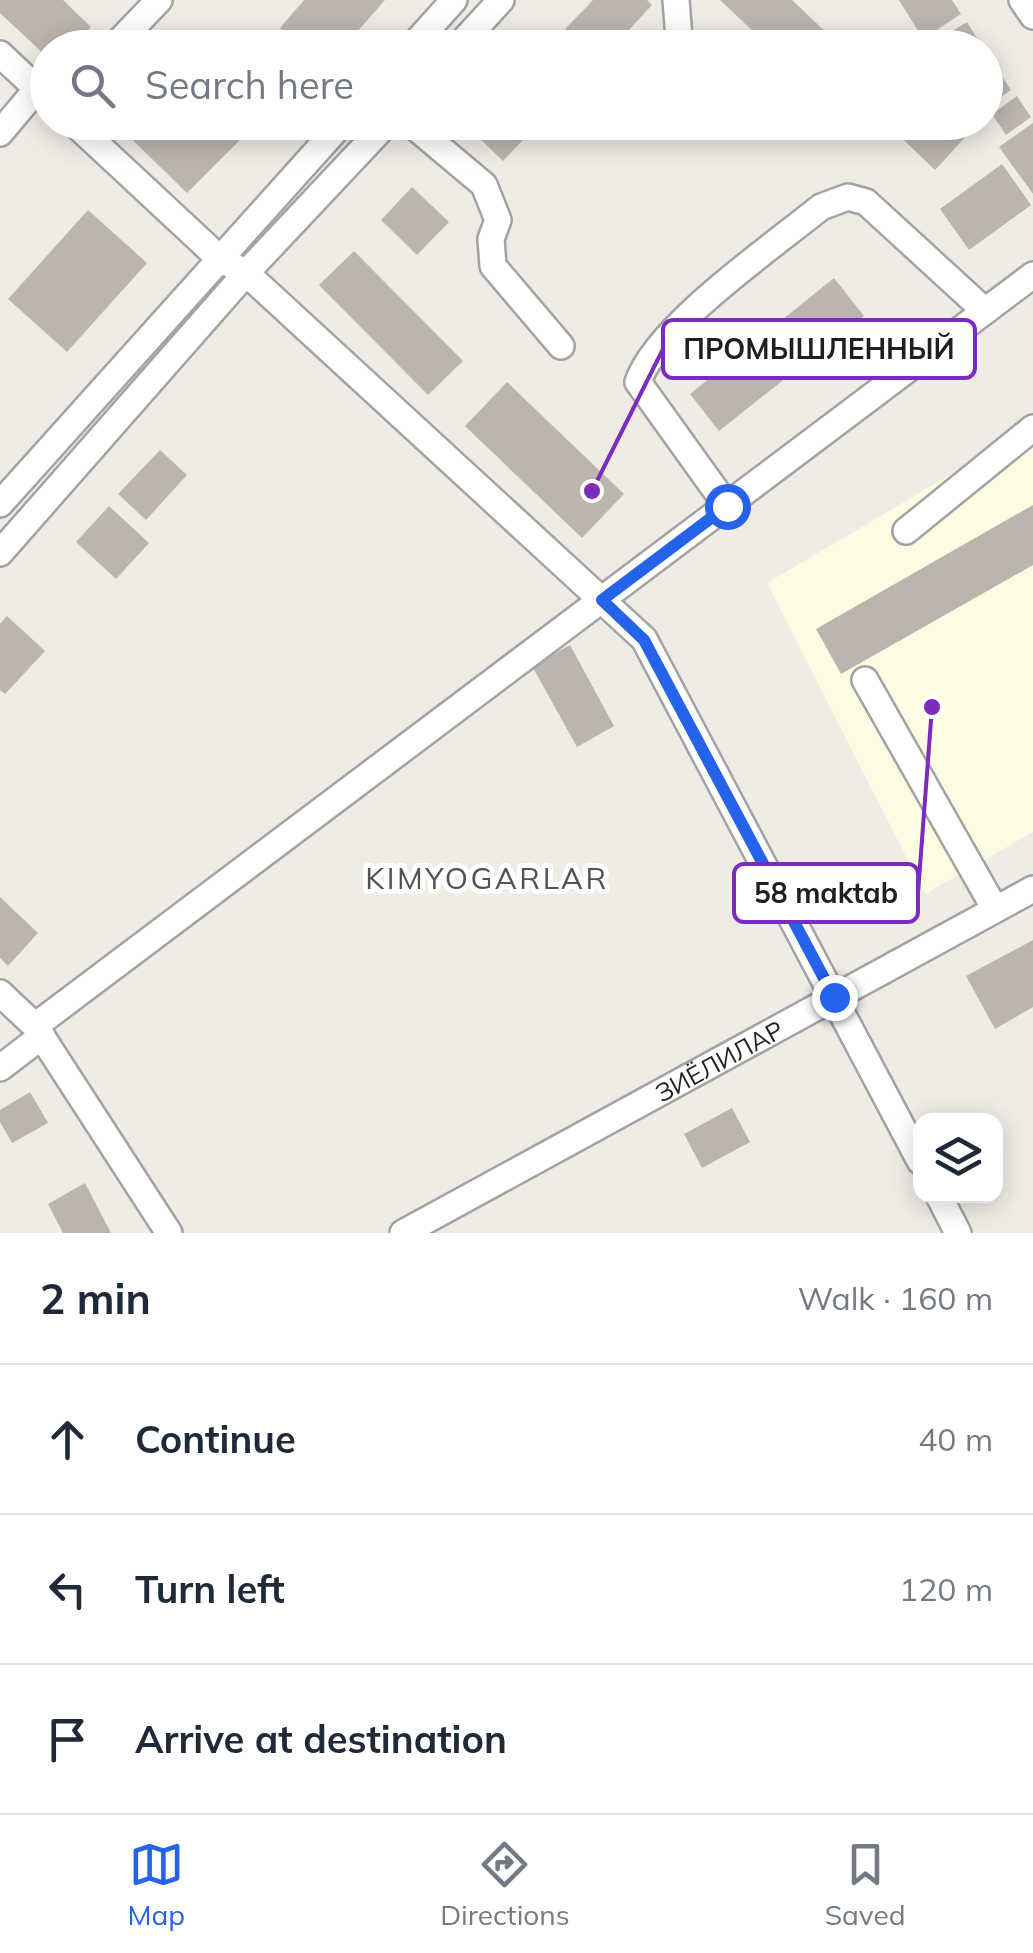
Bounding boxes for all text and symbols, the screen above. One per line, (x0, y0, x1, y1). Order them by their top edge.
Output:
search box (30, 30, 1003, 140)
icon: search (65, 58, 120, 113)
text: Search here (145, 61, 354, 109)
callout: ПРОМЫШЛЕННЫЙ (663, 320, 975, 378)
text: ПРОМЫШЛЕННЫЙ (683, 331, 955, 366)
route start (705, 484, 751, 530)
district label: KIMYOGARLAR (365, 859, 609, 897)
callout: 58 maktab (734, 864, 918, 922)
text: 58 maktab (754, 875, 898, 910)
route end (812, 975, 858, 1021)
street label: ЗИЁЛИЛАР (650, 1013, 788, 1108)
map controls (913, 1113, 1003, 1203)
button: layers (913, 1113, 1003, 1203)
text: 2 min (40, 1272, 151, 1325)
text: Walk · 160 m (798, 1278, 993, 1318)
icon: ahead (40, 1412, 95, 1467)
text: Continue (135, 1415, 296, 1463)
text: 40 m (918, 1419, 993, 1459)
icon: left (40, 1562, 95, 1617)
text: Turn left (135, 1565, 285, 1613)
text: 120 m (899, 1569, 993, 1609)
icon: arrive (40, 1712, 95, 1767)
text: Arrive at destination (135, 1715, 507, 1763)
tab: Map (128, 1837, 185, 1932)
tab: Directions (440, 1837, 570, 1932)
tab: Saved (825, 1837, 905, 1932)

